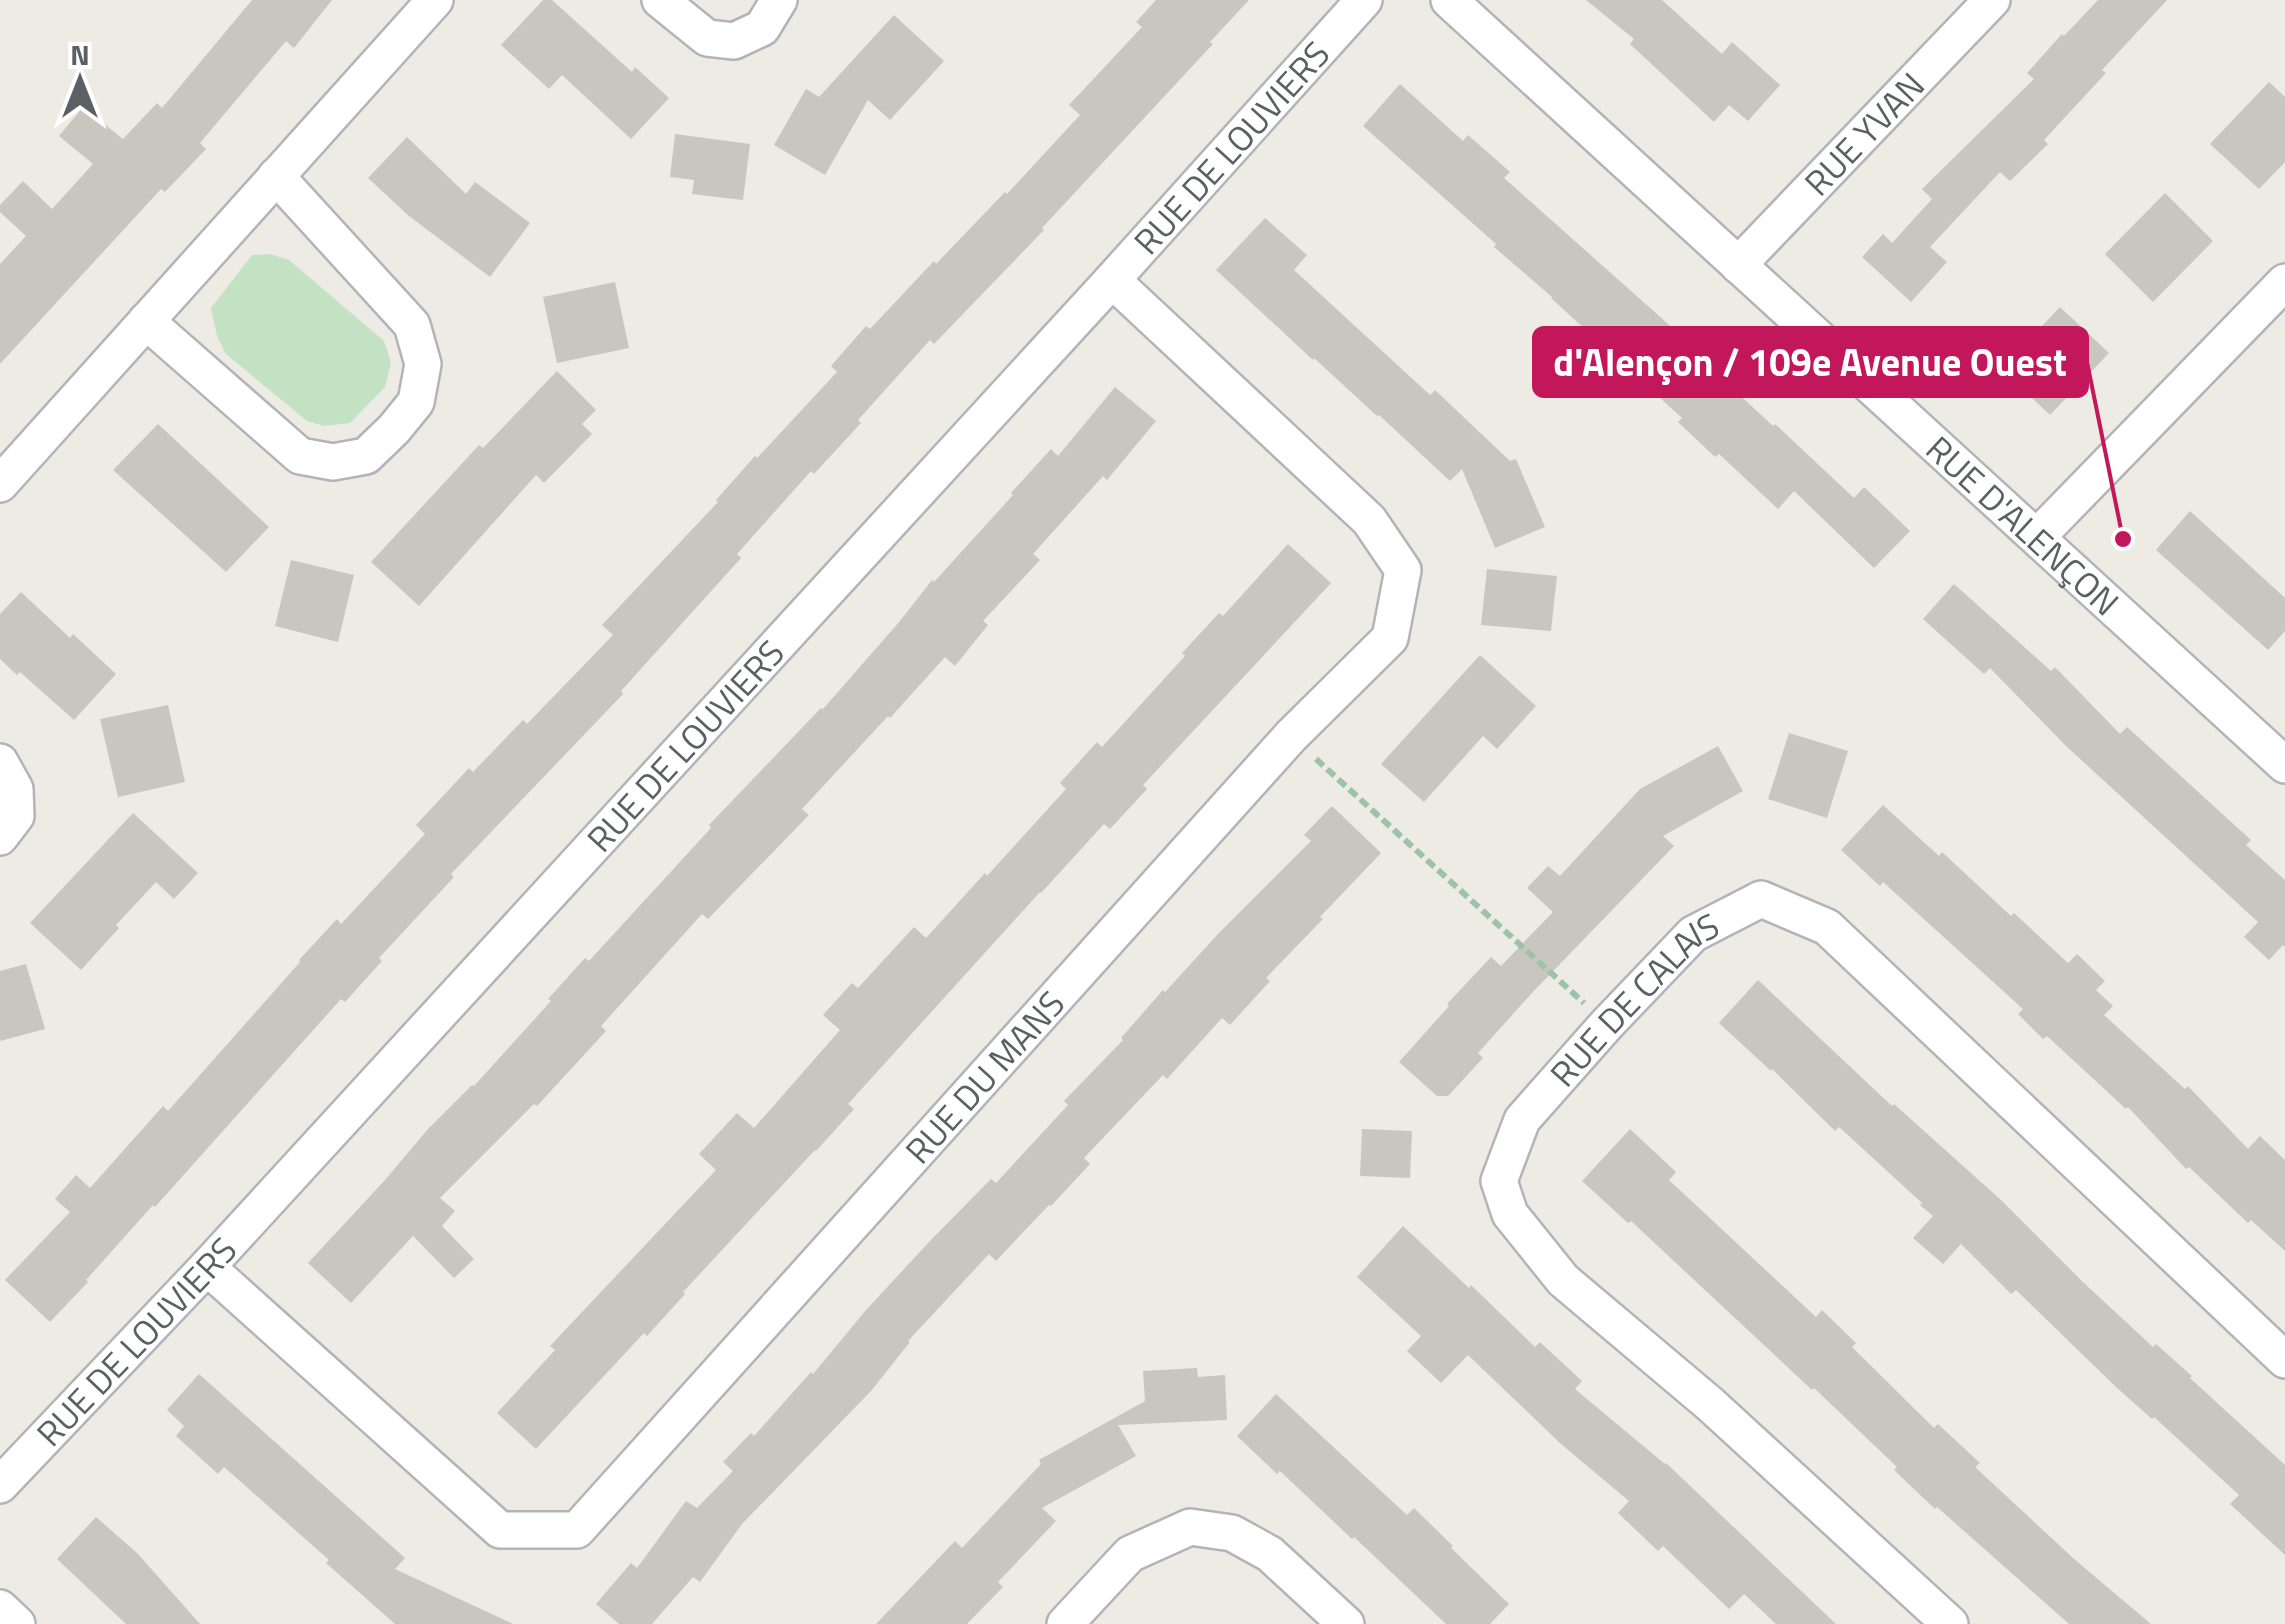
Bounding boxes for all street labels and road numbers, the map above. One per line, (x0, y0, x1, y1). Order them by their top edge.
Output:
street label: RUE DE LOUVIERS (1120, 29, 1342, 266)
street label: RUE YVAN (1791, 59, 1937, 208)
street label: RUE D'ALENÇON (1914, 422, 2132, 628)
street label: RUE DE LOUVIERS (573, 627, 797, 864)
street label: RUE DE CALAIS (1537, 898, 1728, 1099)
street label: RUE DU MANS (892, 978, 1077, 1176)
street label: RUE DE LOUVIERS (23, 1224, 249, 1458)

